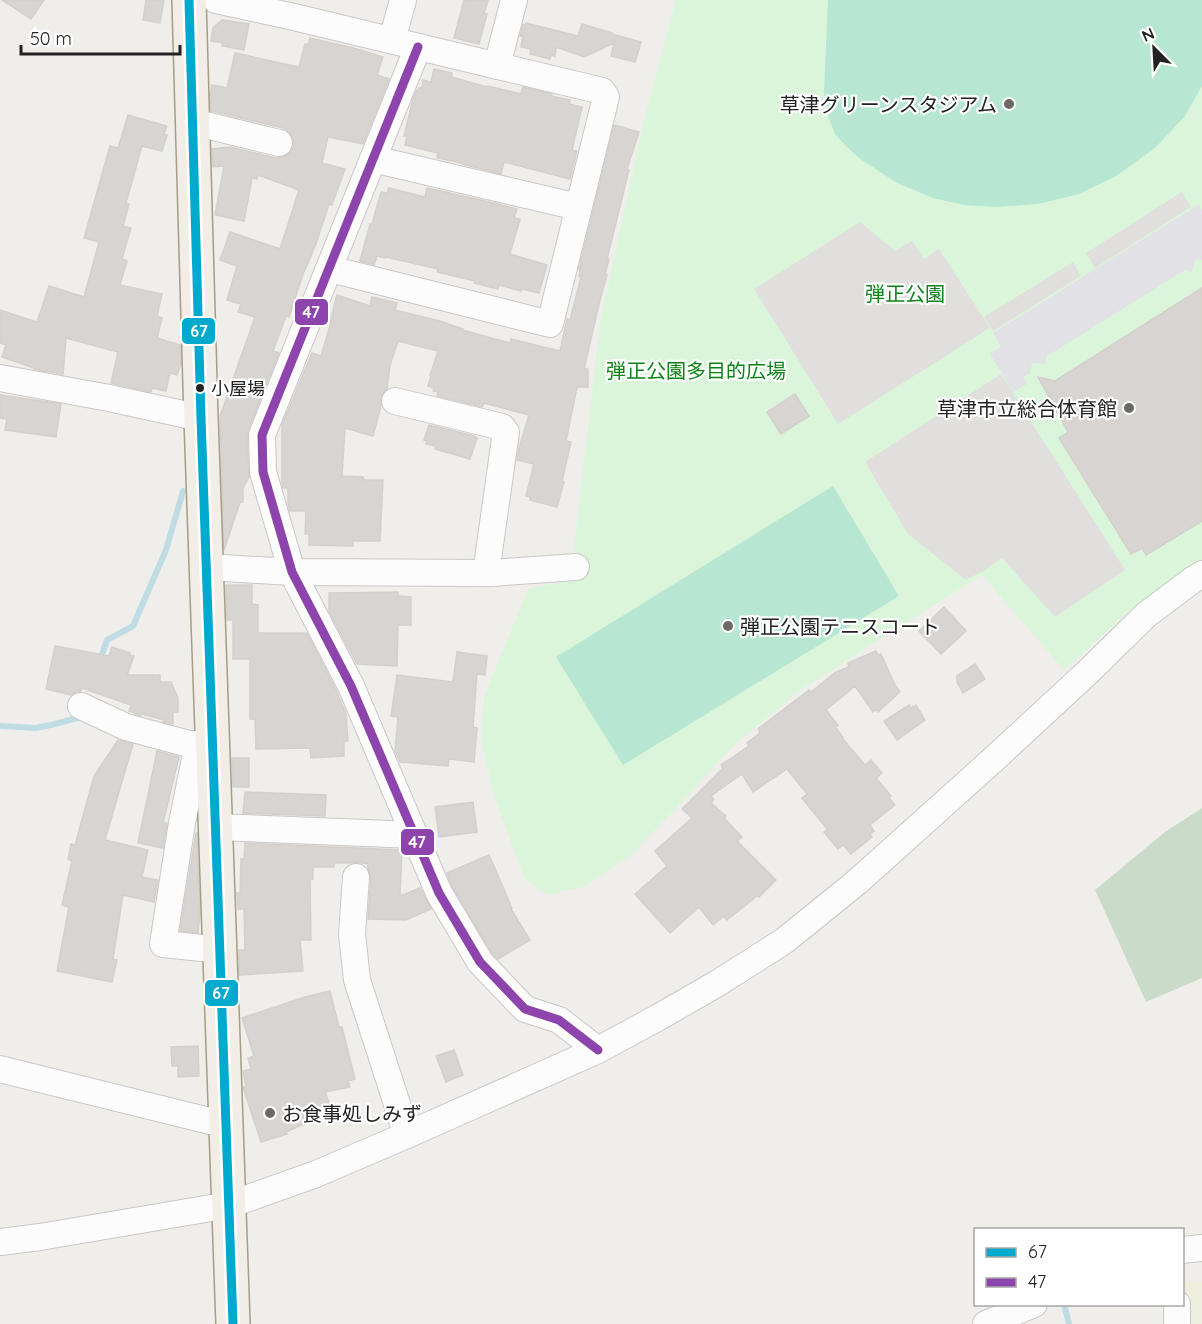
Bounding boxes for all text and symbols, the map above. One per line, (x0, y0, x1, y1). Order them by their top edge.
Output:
scale bar (21, 18, 180, 56)
north arrow (1124, 18, 1184, 78)
text: N (1138, 23, 1157, 46)
text: 50 m (30, 27, 72, 50)
place label: 草津グリーンスタジアム (780, 92, 997, 117)
marker: 草津グリーンスタジアム (1002, 97, 1016, 111)
park label: 弾正公園 (865, 281, 945, 306)
line badge: 47 (294, 298, 329, 326)
text: 47 (302, 302, 320, 322)
line badge: 67 (181, 317, 216, 345)
text: 67 (190, 321, 208, 341)
park label: 弾正公園多目的広場 (606, 358, 786, 383)
place label: 小屋場 (211, 377, 265, 400)
marker: 小屋場 (194, 382, 206, 394)
place label: 草津市立総合体育館 (937, 396, 1117, 421)
marker: 草津市立総合体育館 (1122, 401, 1136, 415)
place label: 弾正公園テニスコート (740, 614, 940, 639)
marker: 弾正公園テニスコート (721, 619, 735, 633)
line badge: 47 (400, 828, 435, 856)
text: 47 (408, 832, 426, 852)
line badge: 67 (204, 979, 239, 1007)
text: 67 (212, 983, 230, 1003)
place label: お食事処しみず (282, 1101, 422, 1126)
marker: お食事処しみず (263, 1106, 277, 1120)
legend (974, 1228, 1184, 1306)
text: 67 (1028, 1240, 1047, 1263)
text: 47 (1028, 1270, 1046, 1293)

